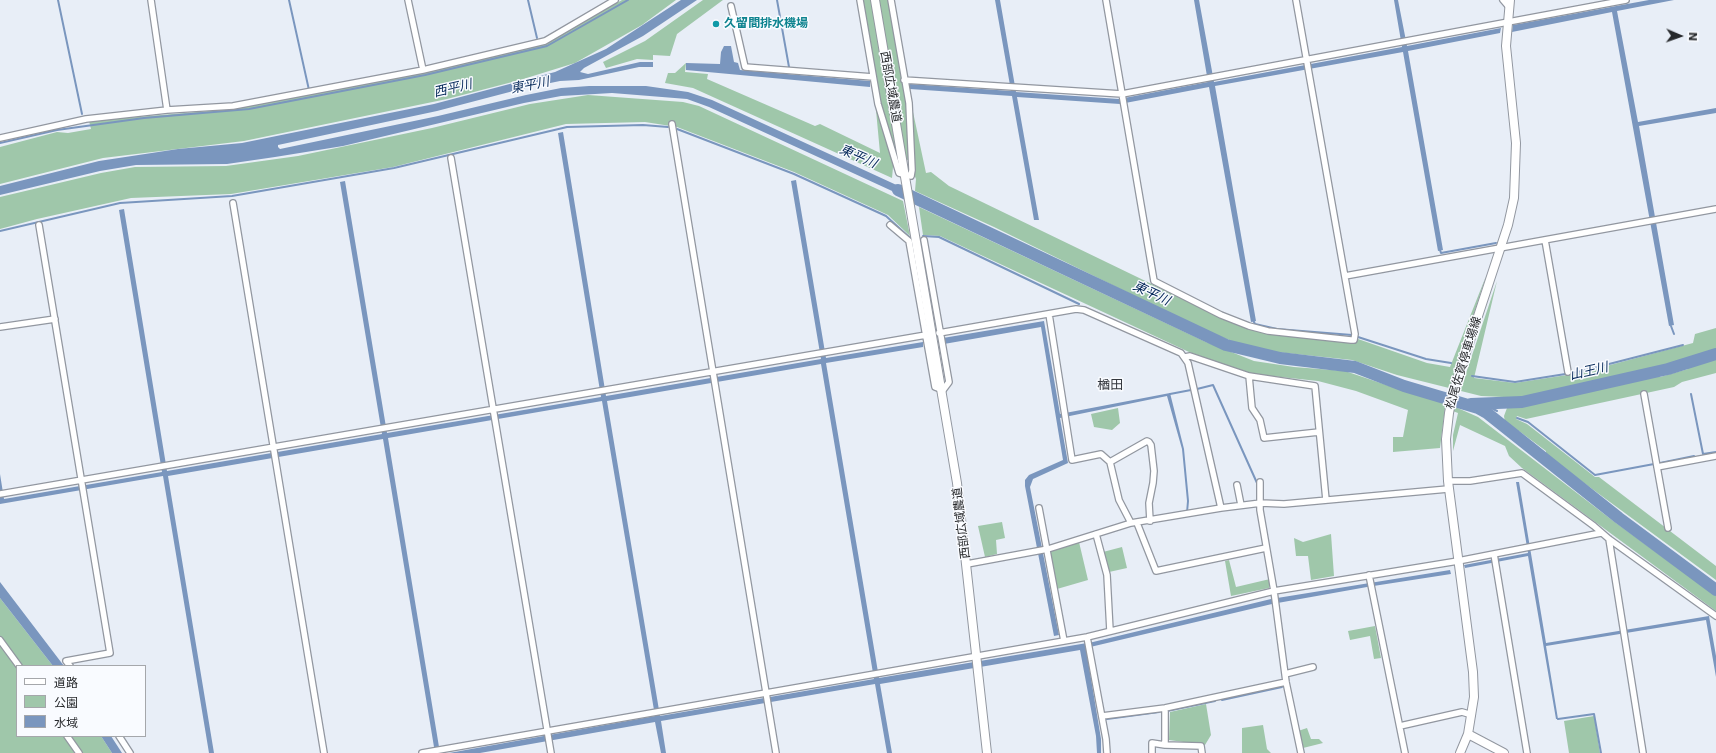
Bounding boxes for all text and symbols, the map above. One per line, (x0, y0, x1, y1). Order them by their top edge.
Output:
north arrow (1660, 16, 1700, 56)
place label: 久留間排水機場 (724, 17, 808, 31)
marker: 久留間排水機場 (711, 19, 721, 29)
text: N (1686, 32, 1699, 41)
street label: 西部広域農道 (877, 50, 903, 124)
water label: 東平川 (509, 75, 551, 97)
water label: 西平川 (432, 77, 474, 101)
water label: 東平川 (837, 142, 879, 172)
water label: 東平川 (1130, 279, 1172, 309)
street label: 松尾佐賀停車場線 (1443, 315, 1485, 411)
water label: 山王川 (1568, 360, 1610, 384)
district label: 楢田 (1097, 378, 1123, 394)
street label: 西部広域農道 (950, 486, 974, 560)
legend (16, 665, 146, 737)
text: 道路 (54, 676, 78, 690)
text: 公園 (54, 696, 78, 710)
text: 水域 (54, 716, 78, 730)

